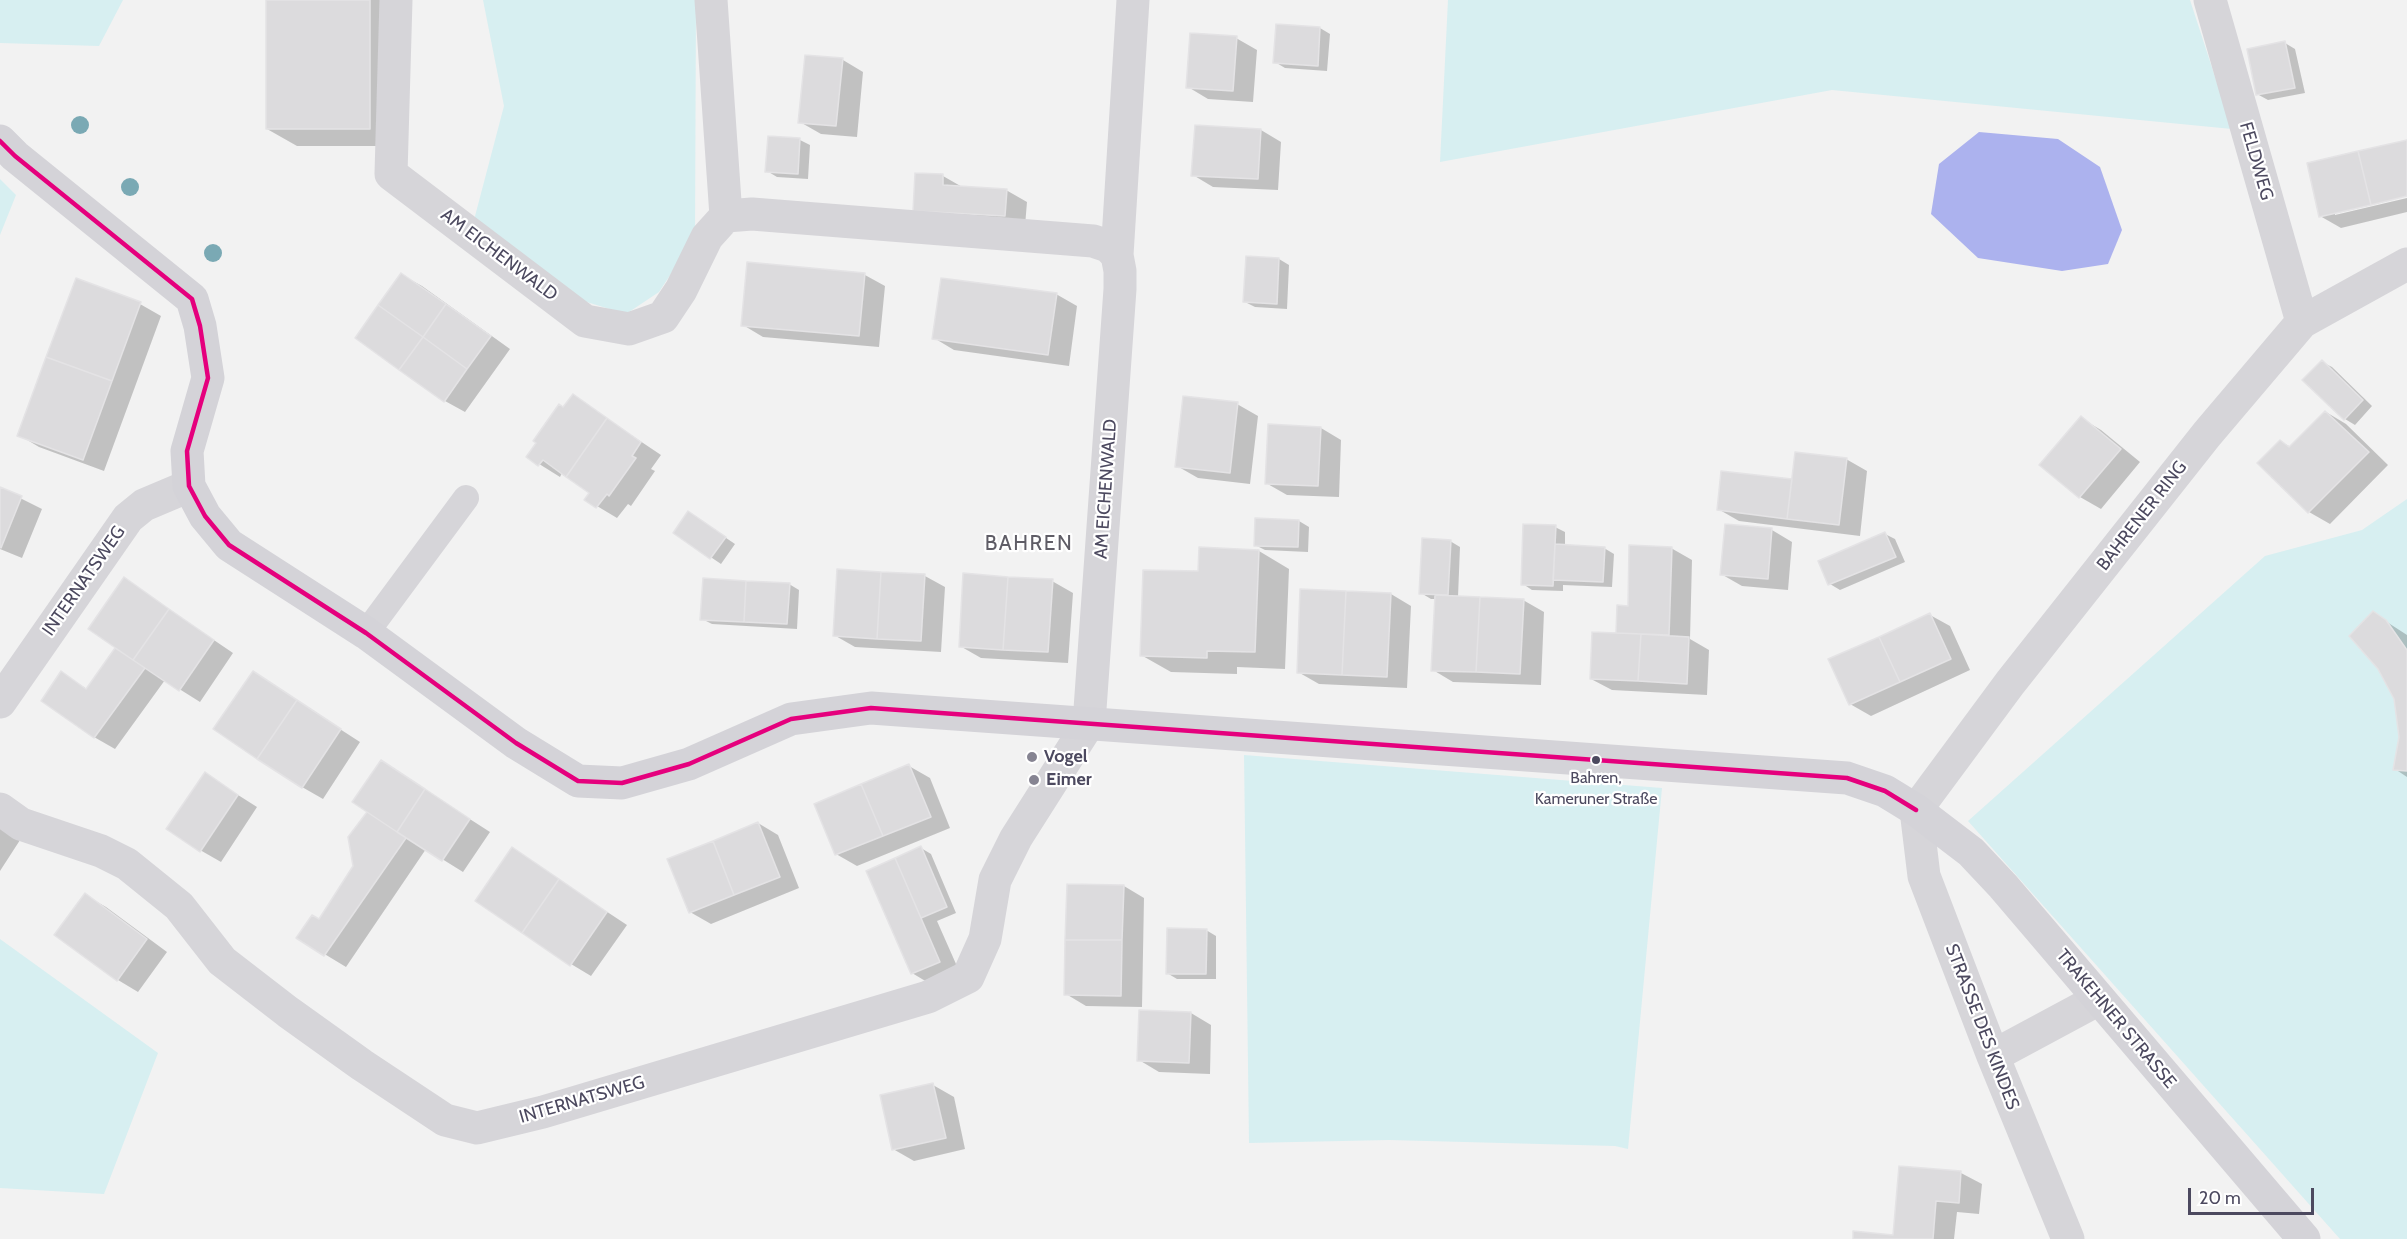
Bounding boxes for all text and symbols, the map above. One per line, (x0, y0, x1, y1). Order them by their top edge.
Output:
street label: FELDWEG (2235, 119, 2277, 203)
street label: AM EICHENWALD (436, 204, 562, 306)
street label: AM EICHENWALD (1090, 418, 1122, 560)
street label: BAHRENER RING (2093, 457, 2191, 575)
street label: INTERNATSWEG (38, 522, 130, 640)
district label: BAHREN (985, 531, 1073, 557)
place label: Vogel (1044, 746, 1087, 768)
marker: Vogel (1025, 750, 1039, 764)
marker: Bahren, Kameruner Straße (1590, 754, 1602, 766)
place label: Bahren, Kameruner Straße (1535, 768, 1657, 806)
place label: Eimer (1046, 769, 1092, 791)
marker: Eimer (1027, 773, 1041, 787)
street label: STRASSE DES KINDES (1940, 941, 2024, 1113)
street label: TRAKEHNER STRASSE (2051, 945, 2181, 1093)
street label: INTERNATSWEG (517, 1072, 647, 1128)
scale bar (2191, 1176, 2317, 1214)
text: 20 m (2199, 1187, 2241, 1209)

